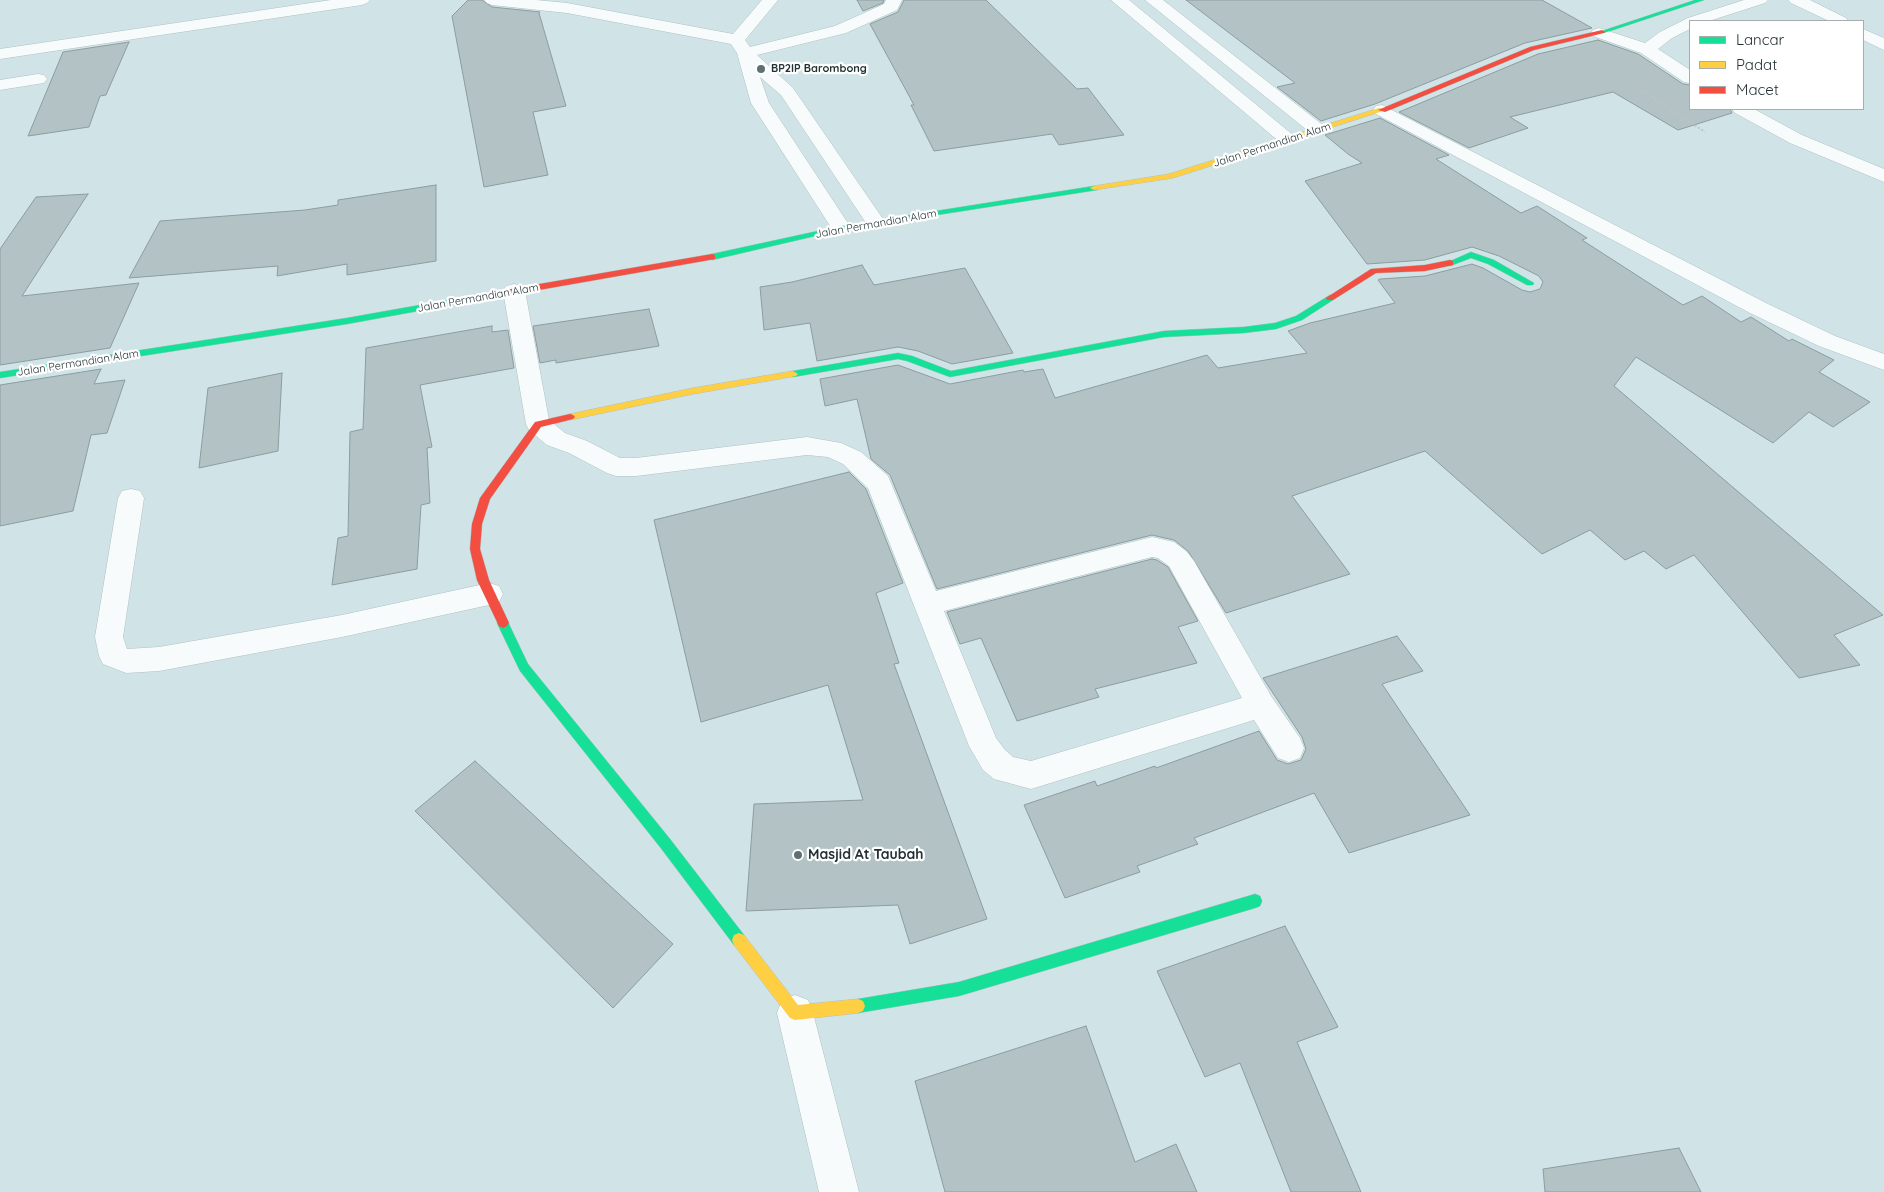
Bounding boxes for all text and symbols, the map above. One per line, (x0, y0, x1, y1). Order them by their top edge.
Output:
legend (1689, 20, 1864, 110)
text: Lancar (1736, 30, 1784, 49)
text: Padat (1736, 55, 1777, 74)
place label: BP2IP Barombong (771, 62, 867, 76)
marker: BP2IP Barombong (755, 63, 767, 75)
text: Macet (1736, 80, 1779, 99)
street label: Jalan Permandian Alam (1212, 120, 1332, 170)
street label: Jalan Permandian Alam (814, 207, 938, 241)
street label: Jalan Permandian Alam (416, 281, 540, 315)
street label: Jalan Permandian Alam (16, 347, 140, 379)
place label: Masjid At Taubah (808, 847, 923, 863)
marker: Masjid At Taubah (792, 849, 804, 861)

